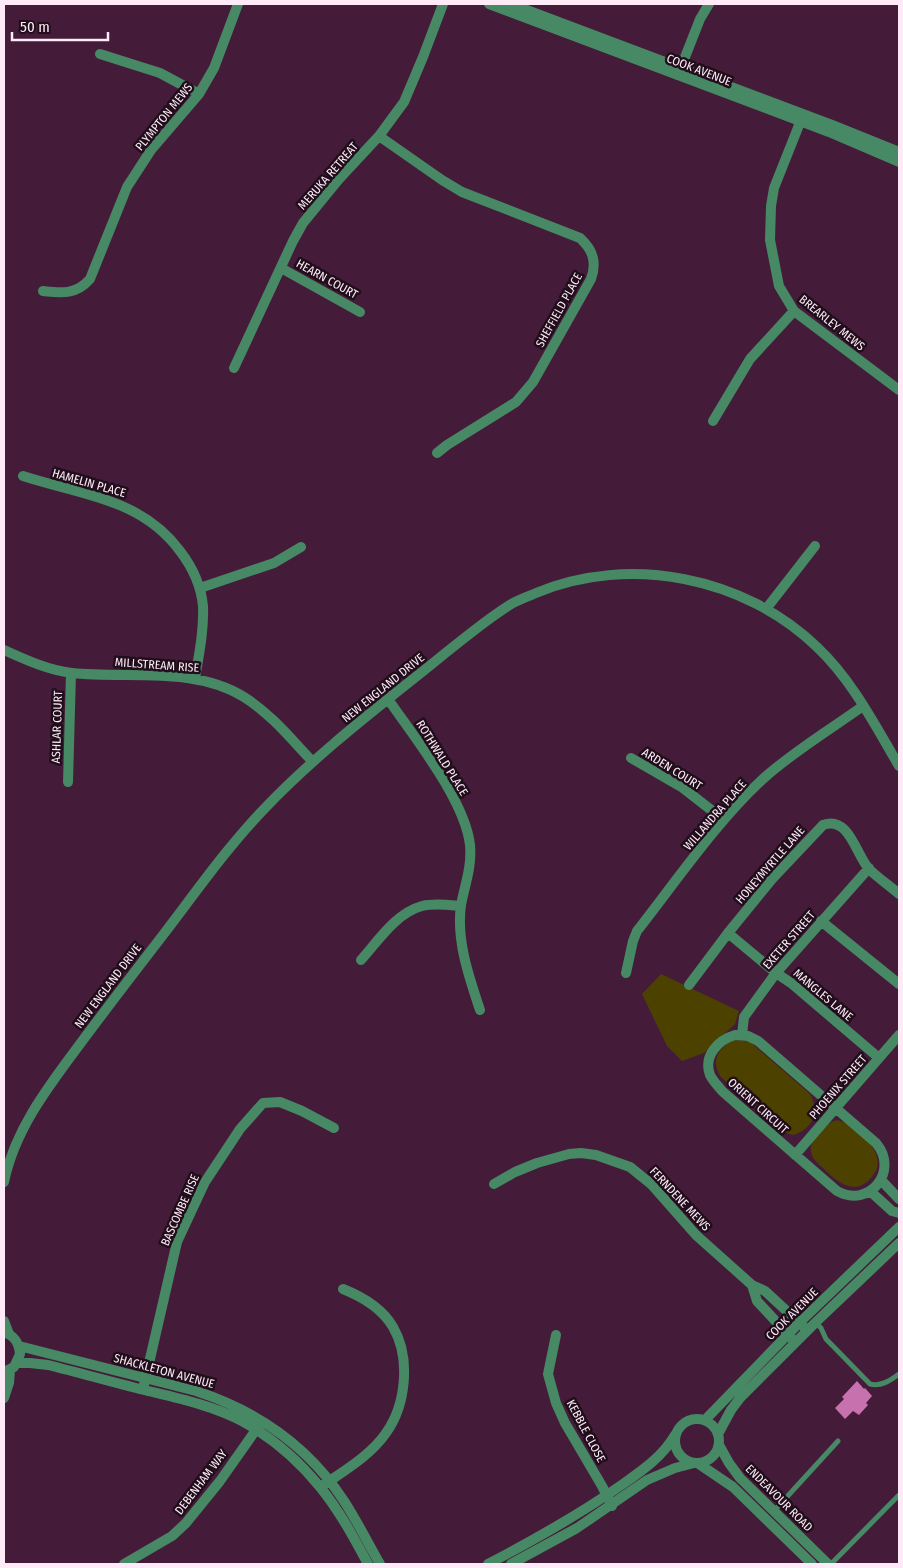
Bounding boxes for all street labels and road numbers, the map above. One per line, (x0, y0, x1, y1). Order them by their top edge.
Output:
street label: COOK AVENUE (665, 51, 734, 89)
street label: PLYMPTON MEWS (133, 80, 195, 154)
street label: MERUKA RETREAT (295, 139, 361, 212)
street label: HEARN COURT (294, 256, 361, 302)
street label: SHEFFIELD PLACE (533, 270, 585, 350)
street label: BREARLEY MEWS (796, 292, 868, 354)
street label: HAMELIN PLACE (51, 466, 128, 500)
street label: NEW ENGLAND DRIVE (339, 650, 427, 725)
street label: MILLSTREAM RISE (114, 655, 200, 675)
street label: ASHLAR COURT (49, 690, 65, 764)
street label: ROTHWALD PLACE (413, 718, 471, 799)
street label: ARDEN COURT (640, 745, 705, 793)
street label: WILLANDRA PLACE (681, 777, 750, 853)
street label: HONEYMYRTLE LANE (733, 823, 808, 907)
street label: EXETER STREET (760, 908, 818, 972)
street label: NEW ENGLAND DRIVE (72, 941, 144, 1031)
street label: MANGLES LANE (790, 966, 856, 1024)
street label: PHOENIX STREET (806, 1052, 870, 1122)
street label: ORIENT CIRCUIT (725, 1075, 791, 1137)
street label: FERNDENE MEWS (647, 1164, 713, 1234)
street label: BASCOMBE RISE (158, 1172, 202, 1248)
street label: COOK AVENUE (763, 1285, 821, 1343)
street label: SHACKLETON AVENUE (112, 1351, 216, 1391)
street label: KEBBLE CLOSE (564, 1397, 609, 1465)
street label: DEBENHAM WAY (172, 1447, 230, 1517)
street label: ENDEAVOUR ROAD (743, 1462, 815, 1534)

